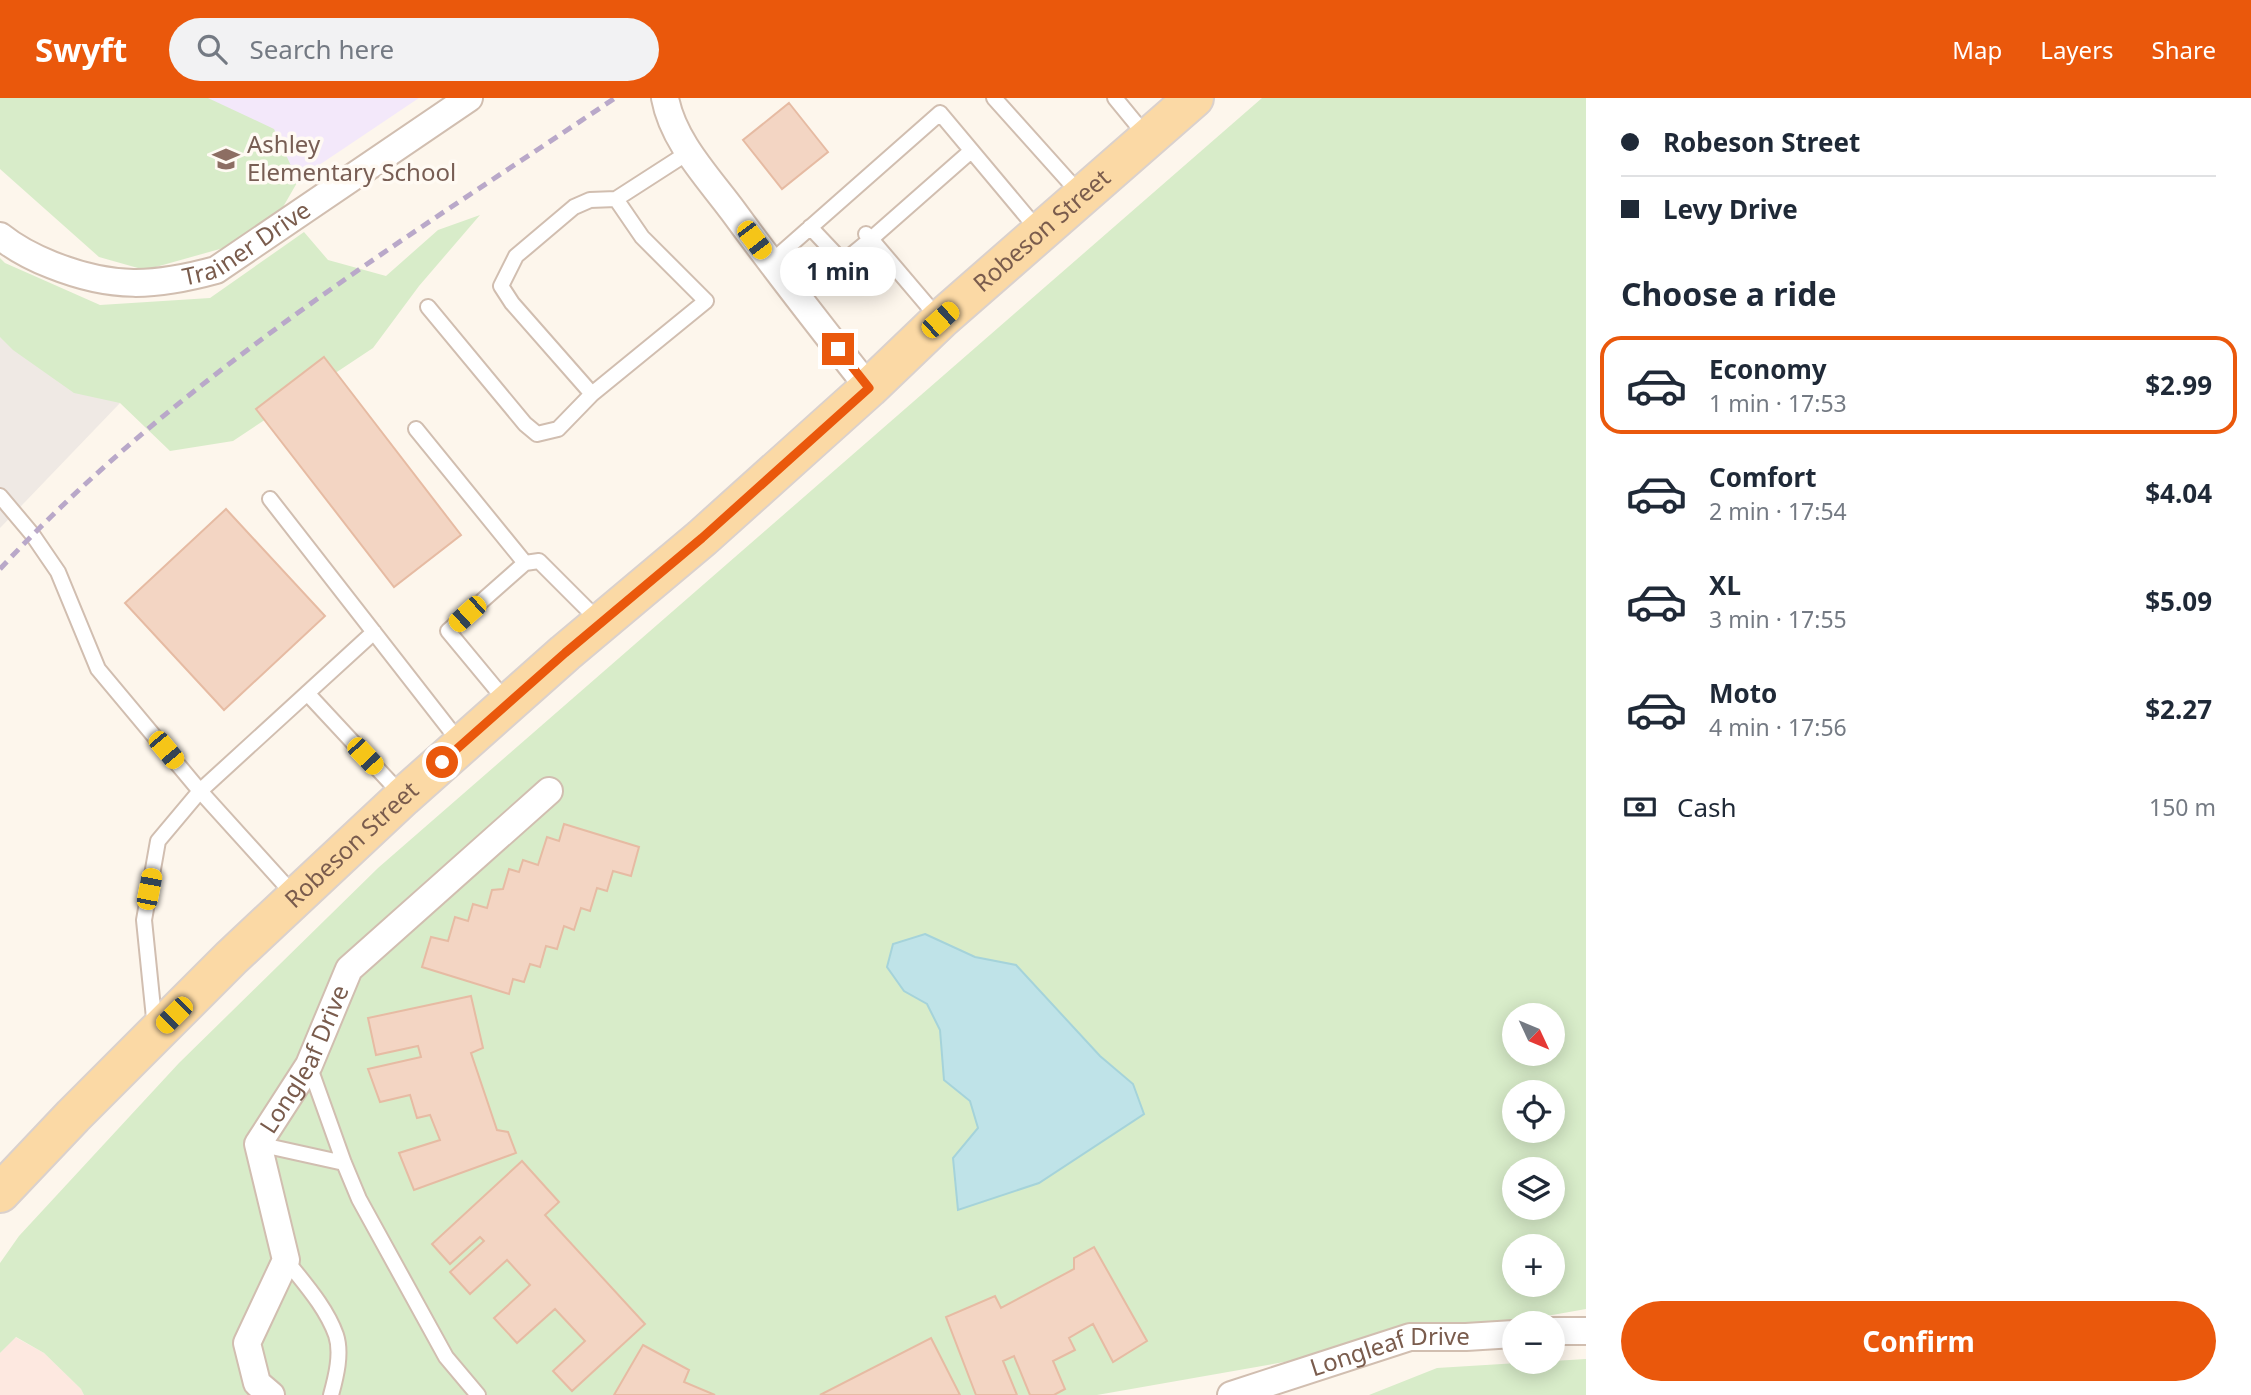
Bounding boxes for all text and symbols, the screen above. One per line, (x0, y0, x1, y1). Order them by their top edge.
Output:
search box (169, 18, 659, 81)
text: Swyft (35, 27, 127, 72)
icon: search (193, 30, 231, 68)
text: Search here (249, 31, 394, 67)
text: Map (1952, 33, 2002, 66)
text: Layers (2040, 33, 2114, 66)
text: Share (2152, 33, 2216, 66)
text: Robeson Street (1663, 124, 1860, 160)
place label: Ashley Elementary School (247, 127, 456, 188)
school or university icon: Ashley Elementary School (211, 144, 241, 174)
street label: Robeson Street (965, 161, 1117, 299)
text: Levy Drive (1663, 191, 1798, 227)
street label: Trainer Drive (179, 193, 316, 293)
car (733, 217, 776, 263)
callout: 1 min (780, 247, 896, 296)
text: 1 min (806, 255, 870, 287)
text: Choose a ride (1621, 272, 1837, 315)
car (918, 298, 963, 342)
route end (822, 333, 854, 365)
text: Economy (1709, 351, 1827, 387)
icon: car (1625, 354, 1688, 417)
text: $2.99 (2145, 367, 2212, 403)
text: 1 min · 17:53 (1709, 387, 1847, 419)
text: Comfort (1709, 459, 1817, 495)
icon: car (1625, 462, 1688, 525)
text: $4.04 (2145, 475, 2212, 511)
text: 2 min · 17:54 (1709, 495, 1847, 527)
text: XL (1709, 567, 1741, 603)
icon: car (1625, 570, 1688, 633)
text: $5.09 (2145, 583, 2212, 619)
car (445, 592, 490, 636)
text: 3 min · 17:55 (1709, 603, 1847, 635)
text: Moto (1709, 675, 1777, 711)
icon: car (1625, 678, 1688, 741)
text: $2.27 (2145, 691, 2212, 727)
text: 4 min · 17:56 (1709, 711, 1847, 743)
car (145, 727, 188, 773)
car (343, 733, 388, 779)
route start (426, 746, 458, 778)
street label: Robeson Street (277, 773, 425, 915)
icon: cash (1621, 788, 1659, 826)
text: Cash (1677, 789, 1737, 825)
text: 150 m (2149, 791, 2216, 823)
car (135, 866, 164, 912)
street label: Longleaf Drive (251, 979, 356, 1139)
car (152, 993, 197, 1037)
north arrow (1502, 1003, 1564, 1066)
map controls (1502, 1003, 1565, 1374)
button: locate (1502, 1080, 1565, 1143)
button: layers (1502, 1157, 1565, 1220)
button: + (1502, 1234, 1565, 1297)
button: Confirm (1621, 1301, 2216, 1381)
button: − (1502, 1311, 1565, 1374)
street label: Longleaf Drive (1305, 1319, 1470, 1383)

